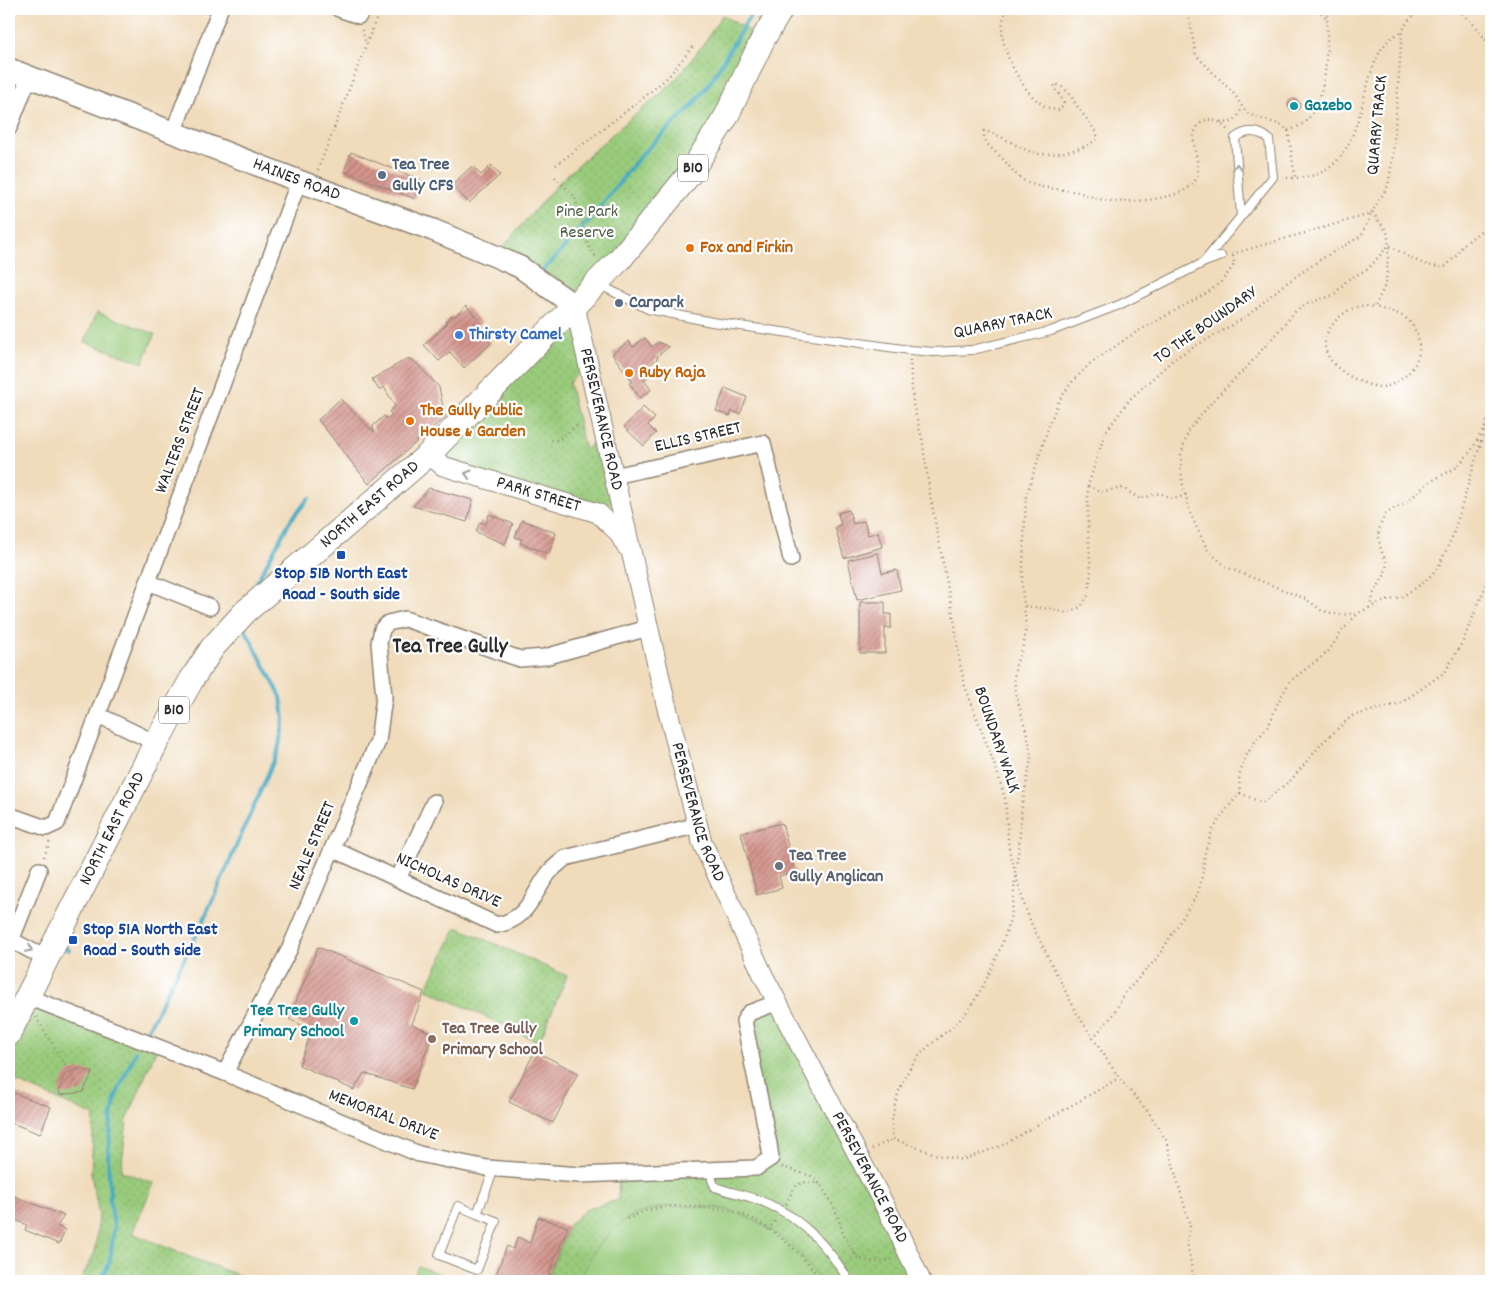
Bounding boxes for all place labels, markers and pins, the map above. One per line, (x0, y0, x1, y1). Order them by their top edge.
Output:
place label: Gazebo (1304, 94, 1352, 119)
marker: Gazebo (1288, 100, 1300, 112)
place label: Tea Tree Gully CFS (392, 153, 454, 199)
marker: Tea Tree Gully CFS (376, 169, 388, 181)
place label: Fox and Firkin (700, 236, 793, 261)
marker: Fox and Firkin (684, 242, 696, 254)
place label: Carpark (629, 291, 684, 316)
marker: Carpark (613, 297, 625, 309)
place label: Thirsty Camel (469, 323, 563, 348)
marker: Thirsty Camel (453, 329, 465, 341)
place label: Ruby Raja (639, 361, 706, 386)
marker: Ruby Raja (623, 367, 635, 379)
place label: The Gully Public House & Garden (420, 399, 526, 445)
marker: The Gully Public House & Garden (404, 415, 416, 427)
marker: Stop 51B North East Road - South side (335, 549, 347, 561)
place label: Stop 51B North East Road - South side (274, 562, 408, 608)
place label: Tea Tree Gully Anglican (789, 844, 883, 890)
marker: Tea Tree Gully Anglican (773, 860, 785, 872)
place label: Stop 51A North East Road - South side (83, 918, 218, 964)
marker: Stop 51A North East Road - South side (67, 934, 79, 946)
place label: Tee Tree Gully Primary School (243, 999, 345, 1045)
marker: Tee Tree Gully Primary School (348, 1015, 360, 1027)
place label: Tea Tree Gully Primary School (442, 1017, 543, 1063)
marker: Tea Tree Gully Primary School (426, 1033, 438, 1045)

